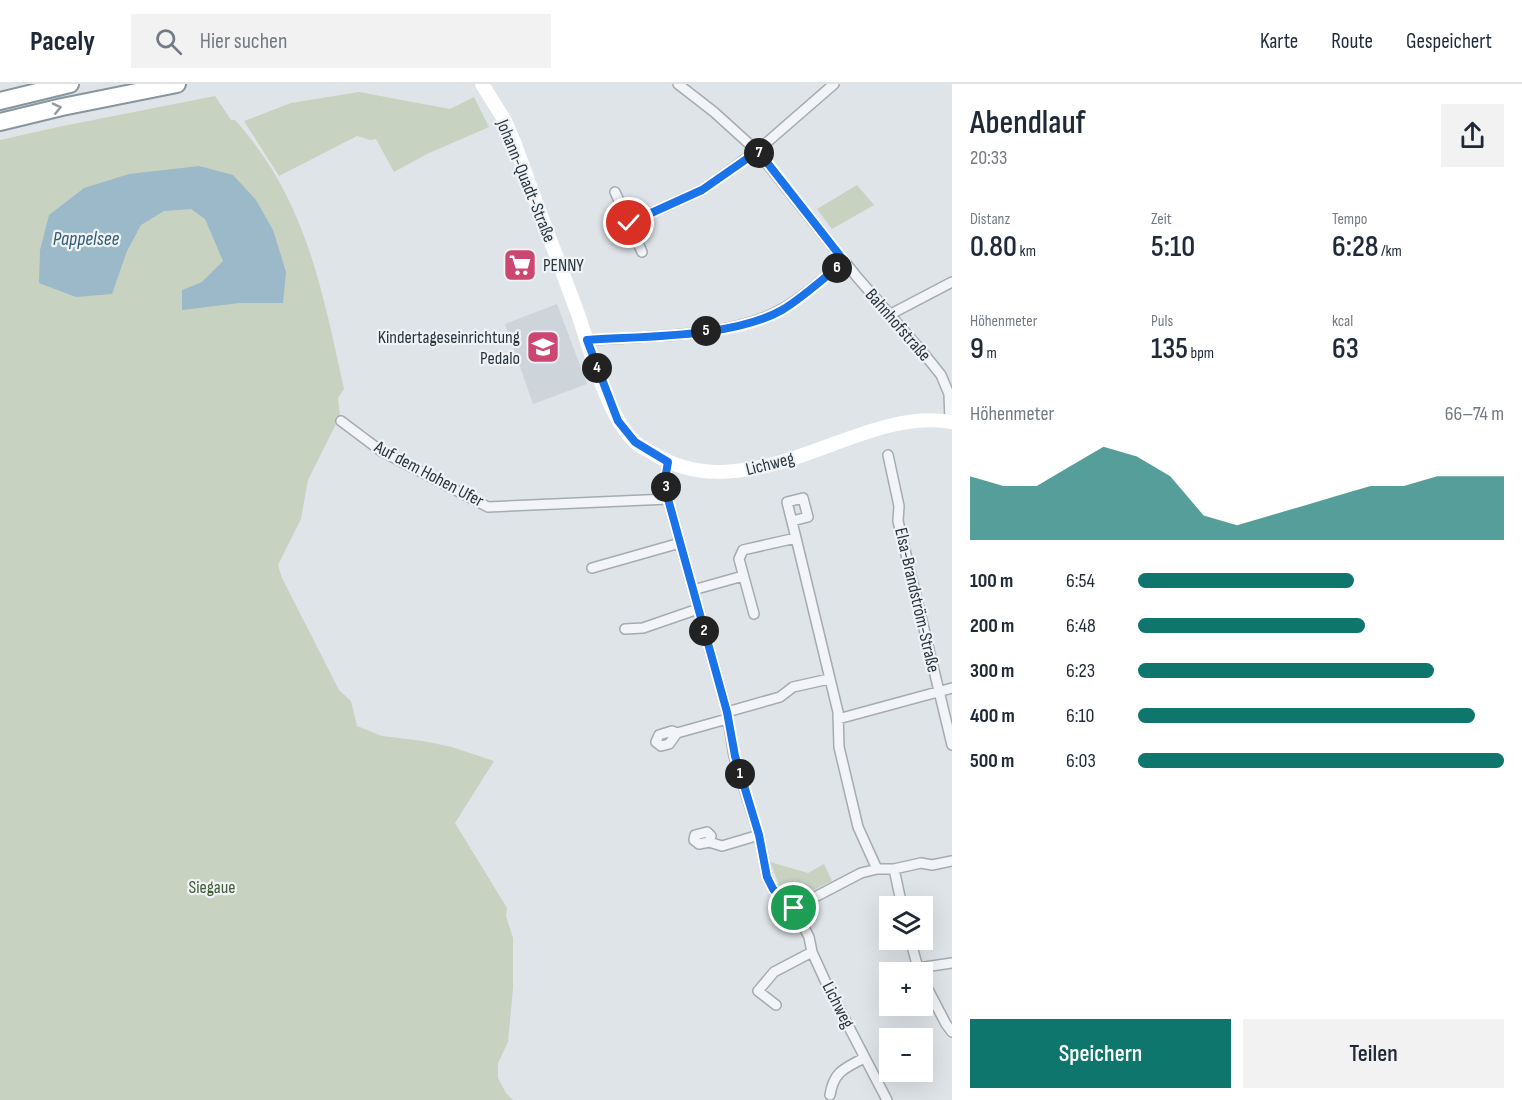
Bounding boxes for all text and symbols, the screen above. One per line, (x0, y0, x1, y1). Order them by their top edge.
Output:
search box (131, 14, 551, 68)
text: Pacely (30, 25, 95, 58)
icon: search (152, 25, 185, 58)
text: Hier suchen (200, 28, 287, 55)
text: Karte (1260, 29, 1298, 54)
text: Route (1331, 29, 1373, 54)
text: Gespeichert (1406, 29, 1492, 54)
one-way arrow (52, 103, 62, 116)
text: Abendlauf (970, 103, 1086, 143)
button: share (1441, 104, 1504, 167)
street label: Johann-Quadt-Straße (491, 116, 560, 245)
pin: 7 (744, 138, 774, 168)
text: 7 (756, 143, 762, 162)
text: 20:33 (970, 146, 1007, 170)
pin (603, 197, 654, 248)
icon: check (612, 206, 645, 239)
text: Distanz (970, 210, 1010, 229)
text: Zeit (1151, 210, 1172, 229)
text: Tempo (1332, 210, 1367, 229)
water label: Pappelsee (53, 227, 119, 251)
text: 0.80 (970, 229, 1017, 265)
text: 5:10 (1151, 229, 1195, 265)
text: 6:28 (1332, 229, 1379, 265)
text: km (1017, 242, 1036, 261)
text: /km (1379, 242, 1402, 261)
supermarket icon: PENNY (502, 247, 538, 283)
pin: 6 (822, 253, 852, 283)
place label: PENNY (543, 255, 584, 276)
text: 6 (833, 258, 841, 277)
street label: Bahnhofstraße (861, 284, 935, 366)
text: Höhenmeter (970, 312, 1037, 331)
text: Puls (1151, 312, 1173, 331)
text: kcal (1332, 312, 1353, 331)
pin: 5 (691, 316, 721, 346)
text: 5 (702, 321, 710, 340)
place label: Kindertageseinrichtung Pedalo (378, 327, 520, 369)
school or university icon: Kindertageseinrichtung Pedalo (525, 329, 561, 365)
text: 9 (970, 331, 984, 367)
text: 135 (1151, 331, 1188, 367)
text: 63 (1332, 331, 1359, 367)
text: m (984, 344, 997, 363)
text: bpm (1188, 344, 1214, 363)
pin: 4 (582, 353, 612, 383)
text: 4 (593, 358, 601, 377)
text: Höhenmeter (970, 402, 1054, 426)
text: 66–74 m (1445, 402, 1504, 426)
street label: Auf dem Hohen Ufer (370, 436, 487, 512)
street label: Lichweg (744, 448, 796, 480)
pin: 3 (651, 472, 681, 502)
text: 3 (662, 477, 670, 496)
street label: Elsa-Brandström-Straße (890, 526, 944, 674)
text: 100 m (970, 569, 1013, 593)
text: 6:54 (1066, 569, 1095, 593)
text: 200 m (970, 614, 1014, 638)
text: 6:48 (1066, 614, 1096, 638)
pin: 2 (689, 616, 719, 646)
text: 2 (700, 621, 708, 640)
text: 300 m (970, 659, 1014, 683)
text: 6:23 (1066, 659, 1095, 683)
text: 400 m (970, 704, 1015, 728)
text: 6:10 (1066, 704, 1094, 728)
text: 500 m (970, 749, 1014, 773)
text: 6:03 (1066, 749, 1096, 773)
pin: 1 (725, 759, 755, 789)
text: 1 (737, 764, 743, 783)
park label: Siegaue (189, 877, 235, 898)
pin (768, 882, 819, 933)
icon: arrive (777, 891, 810, 924)
map controls (879, 896, 933, 1082)
button: layers (879, 896, 933, 950)
button: + (879, 962, 933, 1016)
street label: Lichweg (817, 978, 859, 1032)
button: Speichern (970, 1019, 1231, 1088)
button: Teilen (1243, 1019, 1504, 1088)
button: − (879, 1028, 933, 1082)

